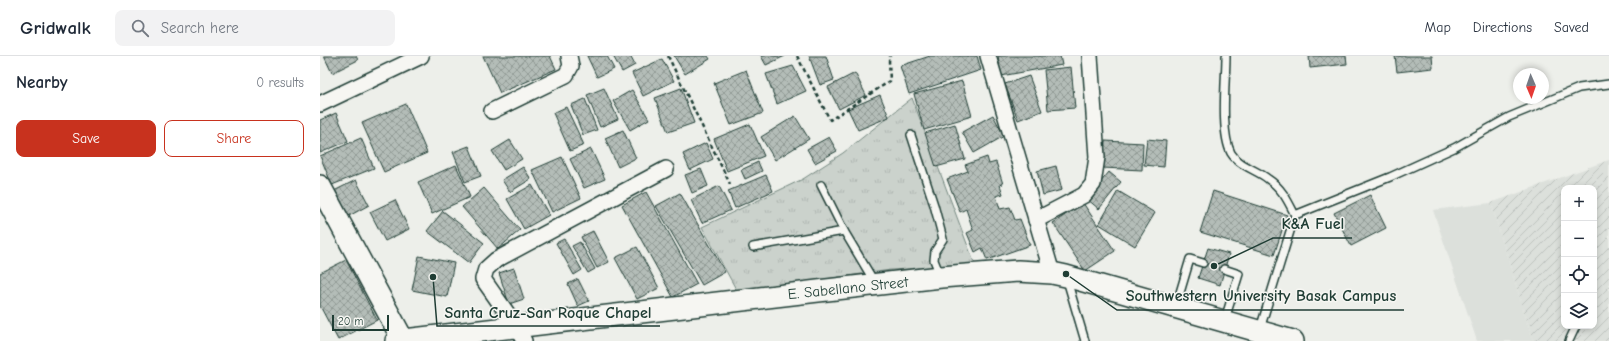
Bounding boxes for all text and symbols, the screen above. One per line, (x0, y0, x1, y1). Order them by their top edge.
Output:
search box (115, 10, 395, 46)
text: Gridwalk (20, 17, 91, 39)
icon: search (129, 17, 151, 39)
text: Search here (161, 19, 239, 37)
text: Map (1424, 19, 1451, 36)
text: Directions (1473, 19, 1532, 36)
text: Saved (1554, 19, 1589, 36)
north arrow (1513, 68, 1549, 104)
text: Nearby (16, 73, 67, 92)
text: 0 results (256, 75, 304, 90)
button: Save (16, 120, 156, 157)
button: Share (164, 120, 304, 157)
map controls (1561, 185, 1597, 329)
button: + (1561, 185, 1597, 221)
callout: K&A Fuel (1273, 210, 1352, 238)
text: K&A Fuel (1282, 215, 1344, 233)
button: − (1561, 221, 1597, 257)
button: locate (1561, 257, 1597, 293)
street label: E. Sabellano Street (787, 273, 910, 303)
callout: Southwestern University Basak Campus (1117, 282, 1404, 310)
text: Southwestern University Basak Campus (1126, 287, 1396, 305)
button: layers (1561, 293, 1597, 329)
callout: Santa Cruz-San Roque Chapel (437, 298, 660, 326)
text: Santa Cruz-San Roque Chapel (444, 304, 652, 322)
scale bar (332, 313, 389, 332)
text: 20 m (338, 315, 363, 328)

